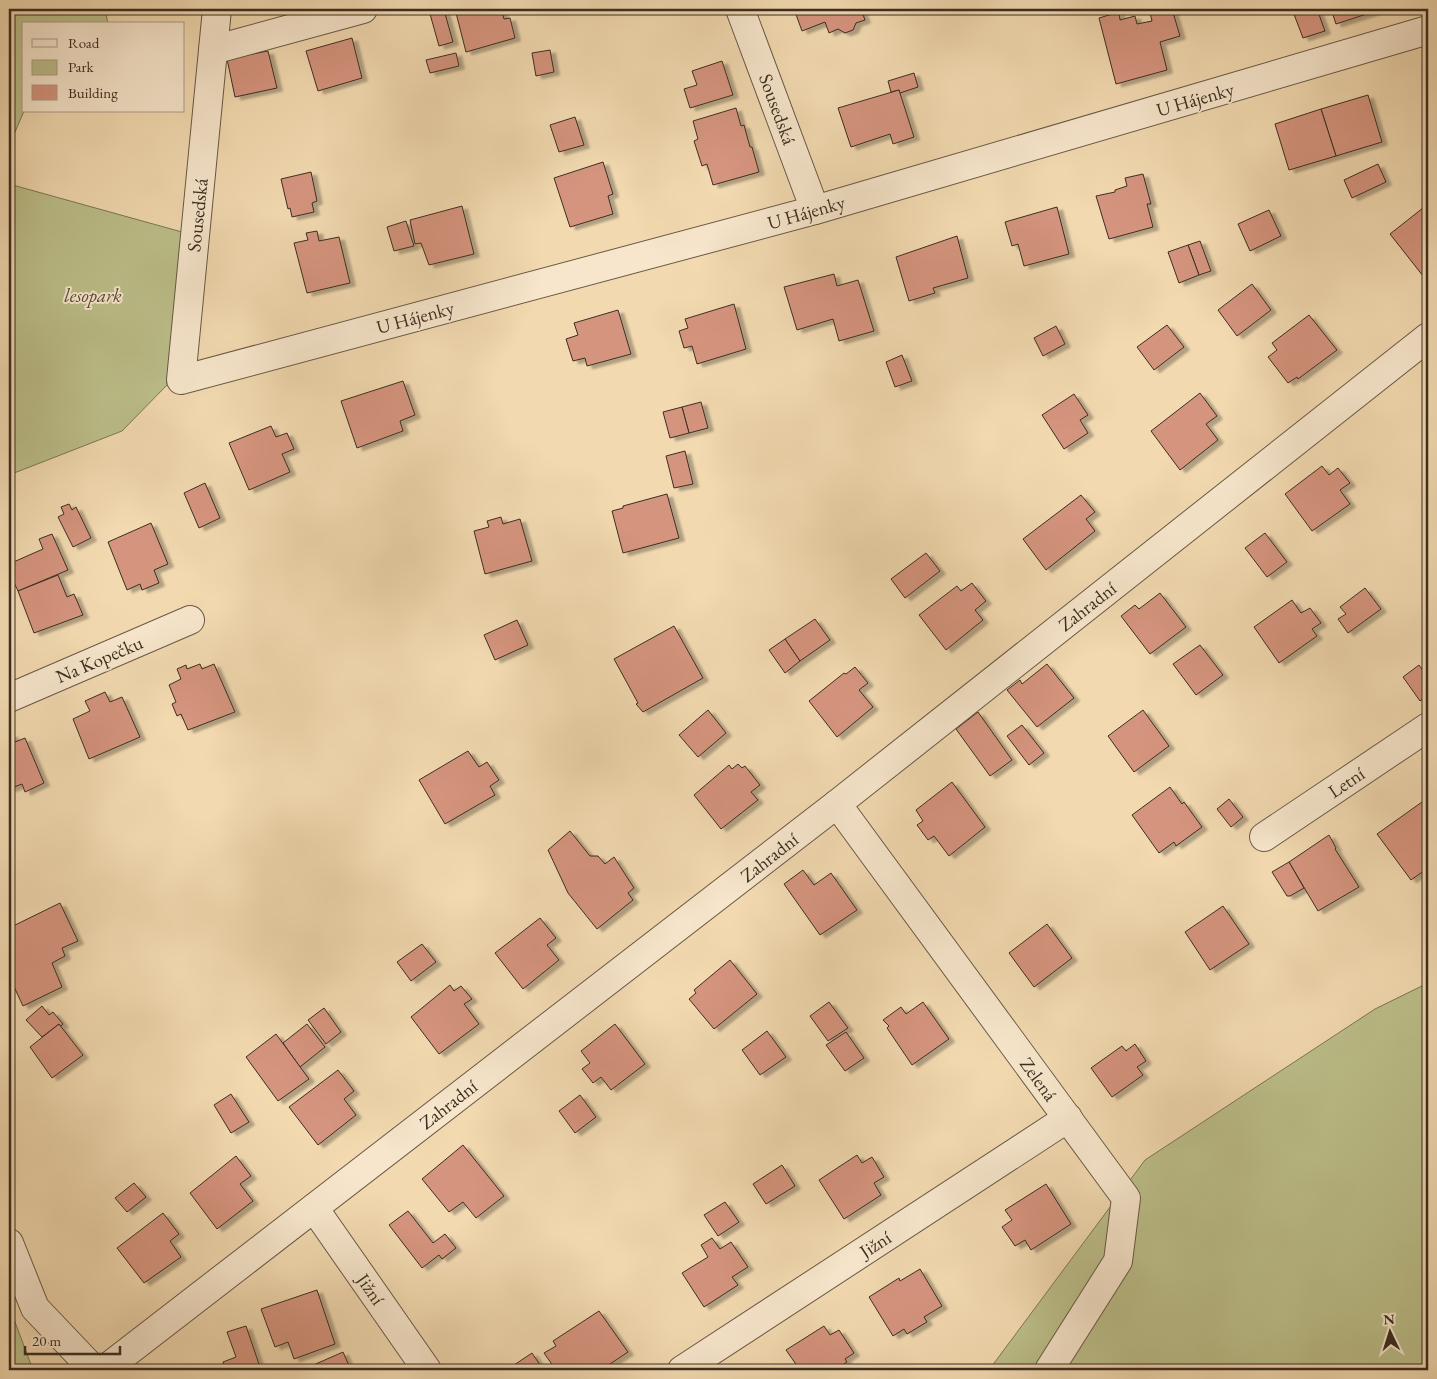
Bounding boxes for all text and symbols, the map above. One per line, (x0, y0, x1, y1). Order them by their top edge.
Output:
legend (22, 22, 185, 112)
text: Road (68, 33, 100, 52)
text: Park (68, 57, 95, 76)
street label: Sousedská (753, 70, 802, 149)
street label: U Hájenky (1153, 76, 1237, 122)
text: Building (68, 83, 118, 102)
street label: Sousedská (181, 177, 214, 253)
street label: U Hájenky (764, 189, 848, 235)
park label: lesopark (64, 283, 122, 308)
street label: U Hájenky (373, 295, 457, 340)
street label: Zahradní (1053, 576, 1122, 637)
street label: Na Kopečku (52, 630, 147, 689)
street label: Letní (1323, 761, 1370, 804)
street label: Zahradní (735, 827, 804, 888)
street label: Zelená (1014, 1052, 1063, 1107)
street label: Zahradní (414, 1074, 483, 1135)
street label: Jižní (853, 1225, 896, 1265)
street label: Jižní (350, 1267, 390, 1310)
north arrow (1364, 1306, 1414, 1356)
text: N (1383, 1310, 1396, 1328)
scale bar (25, 1324, 120, 1356)
text: 20 m (32, 1331, 61, 1350)

